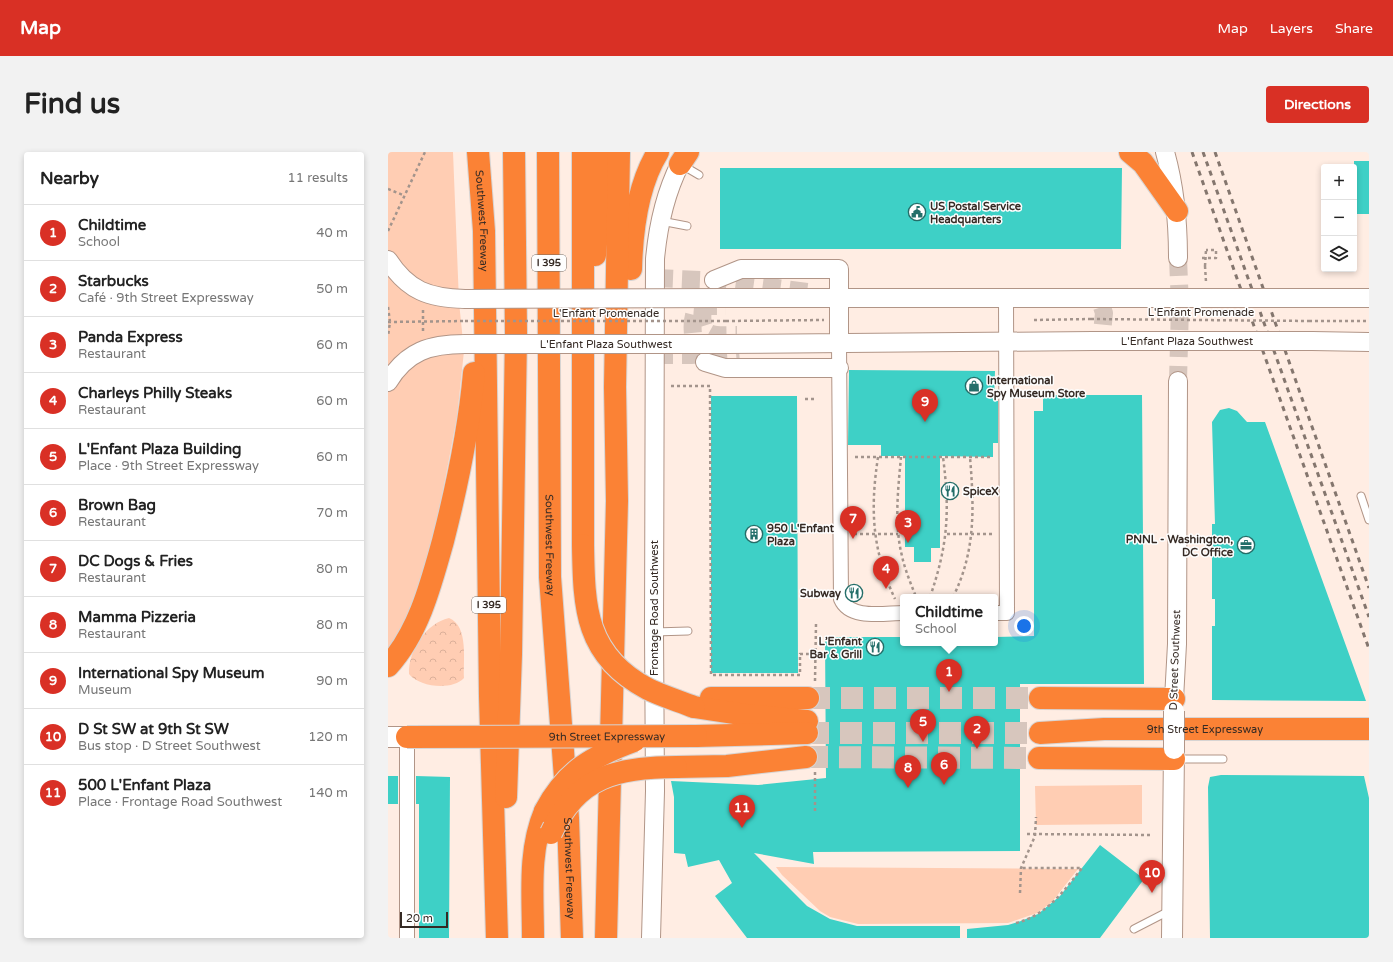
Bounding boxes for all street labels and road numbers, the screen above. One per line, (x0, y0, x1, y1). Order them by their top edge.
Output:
street label: Southwest Freeway (473, 170, 491, 272)
road number: I 395 (532, 255, 566, 271)
street label: L'Enfant Promenade (1148, 306, 1254, 319)
street label: L'Enfant Promenade (553, 307, 659, 320)
street label: L'Enfant Plaza Southwest (1121, 335, 1253, 348)
street label: L'Enfant Plaza Southwest (540, 338, 672, 351)
street label: Southwest Freeway (543, 494, 558, 596)
street label: Frontage Road Southwest (648, 540, 661, 676)
road number: I 395 (472, 597, 506, 613)
street label: D Street Southwest (1167, 609, 1183, 711)
street label: 9th Street Expressway (1147, 723, 1263, 736)
street label: 9th Street Expressway (549, 730, 665, 743)
street label: Southwest Freeway (561, 817, 578, 919)

